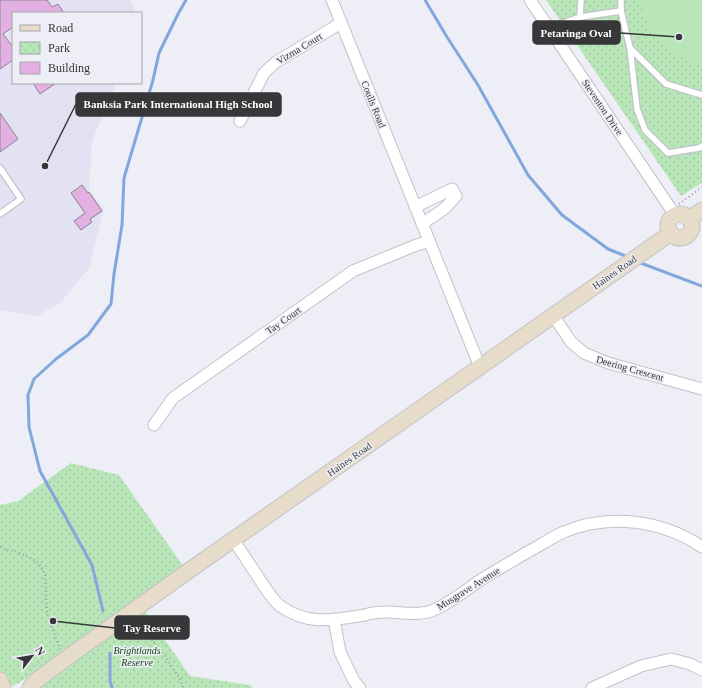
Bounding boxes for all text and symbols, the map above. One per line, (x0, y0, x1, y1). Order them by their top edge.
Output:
legend (12, 12, 142, 84)
text: Road (48, 21, 73, 35)
callout: Petaringa Oval (533, 21, 620, 44)
text: Petaringa Oval (540, 27, 612, 39)
street label: Vizma Court (274, 30, 324, 66)
text: Park (48, 41, 70, 55)
text: Building (48, 61, 90, 75)
street label: Steventon Drive (580, 77, 626, 138)
street label: Coulls Road (359, 79, 388, 129)
callout: Banksia Park International High School (76, 93, 281, 116)
text: Banksia Park International High School (84, 98, 272, 110)
street label: Haines Road (590, 253, 638, 292)
street label: Tay Court (264, 304, 303, 336)
street label: Deering Crescent (595, 354, 665, 383)
street label: Haines Road (325, 440, 373, 479)
street label: Musgrave Avenue (435, 564, 502, 612)
callout: Tay Reserve (115, 616, 189, 639)
text: Tay Reserve (123, 622, 181, 634)
north arrow (12, 636, 52, 676)
text: N (33, 644, 48, 657)
park label: Brightlands Reserve (113, 645, 161, 668)

